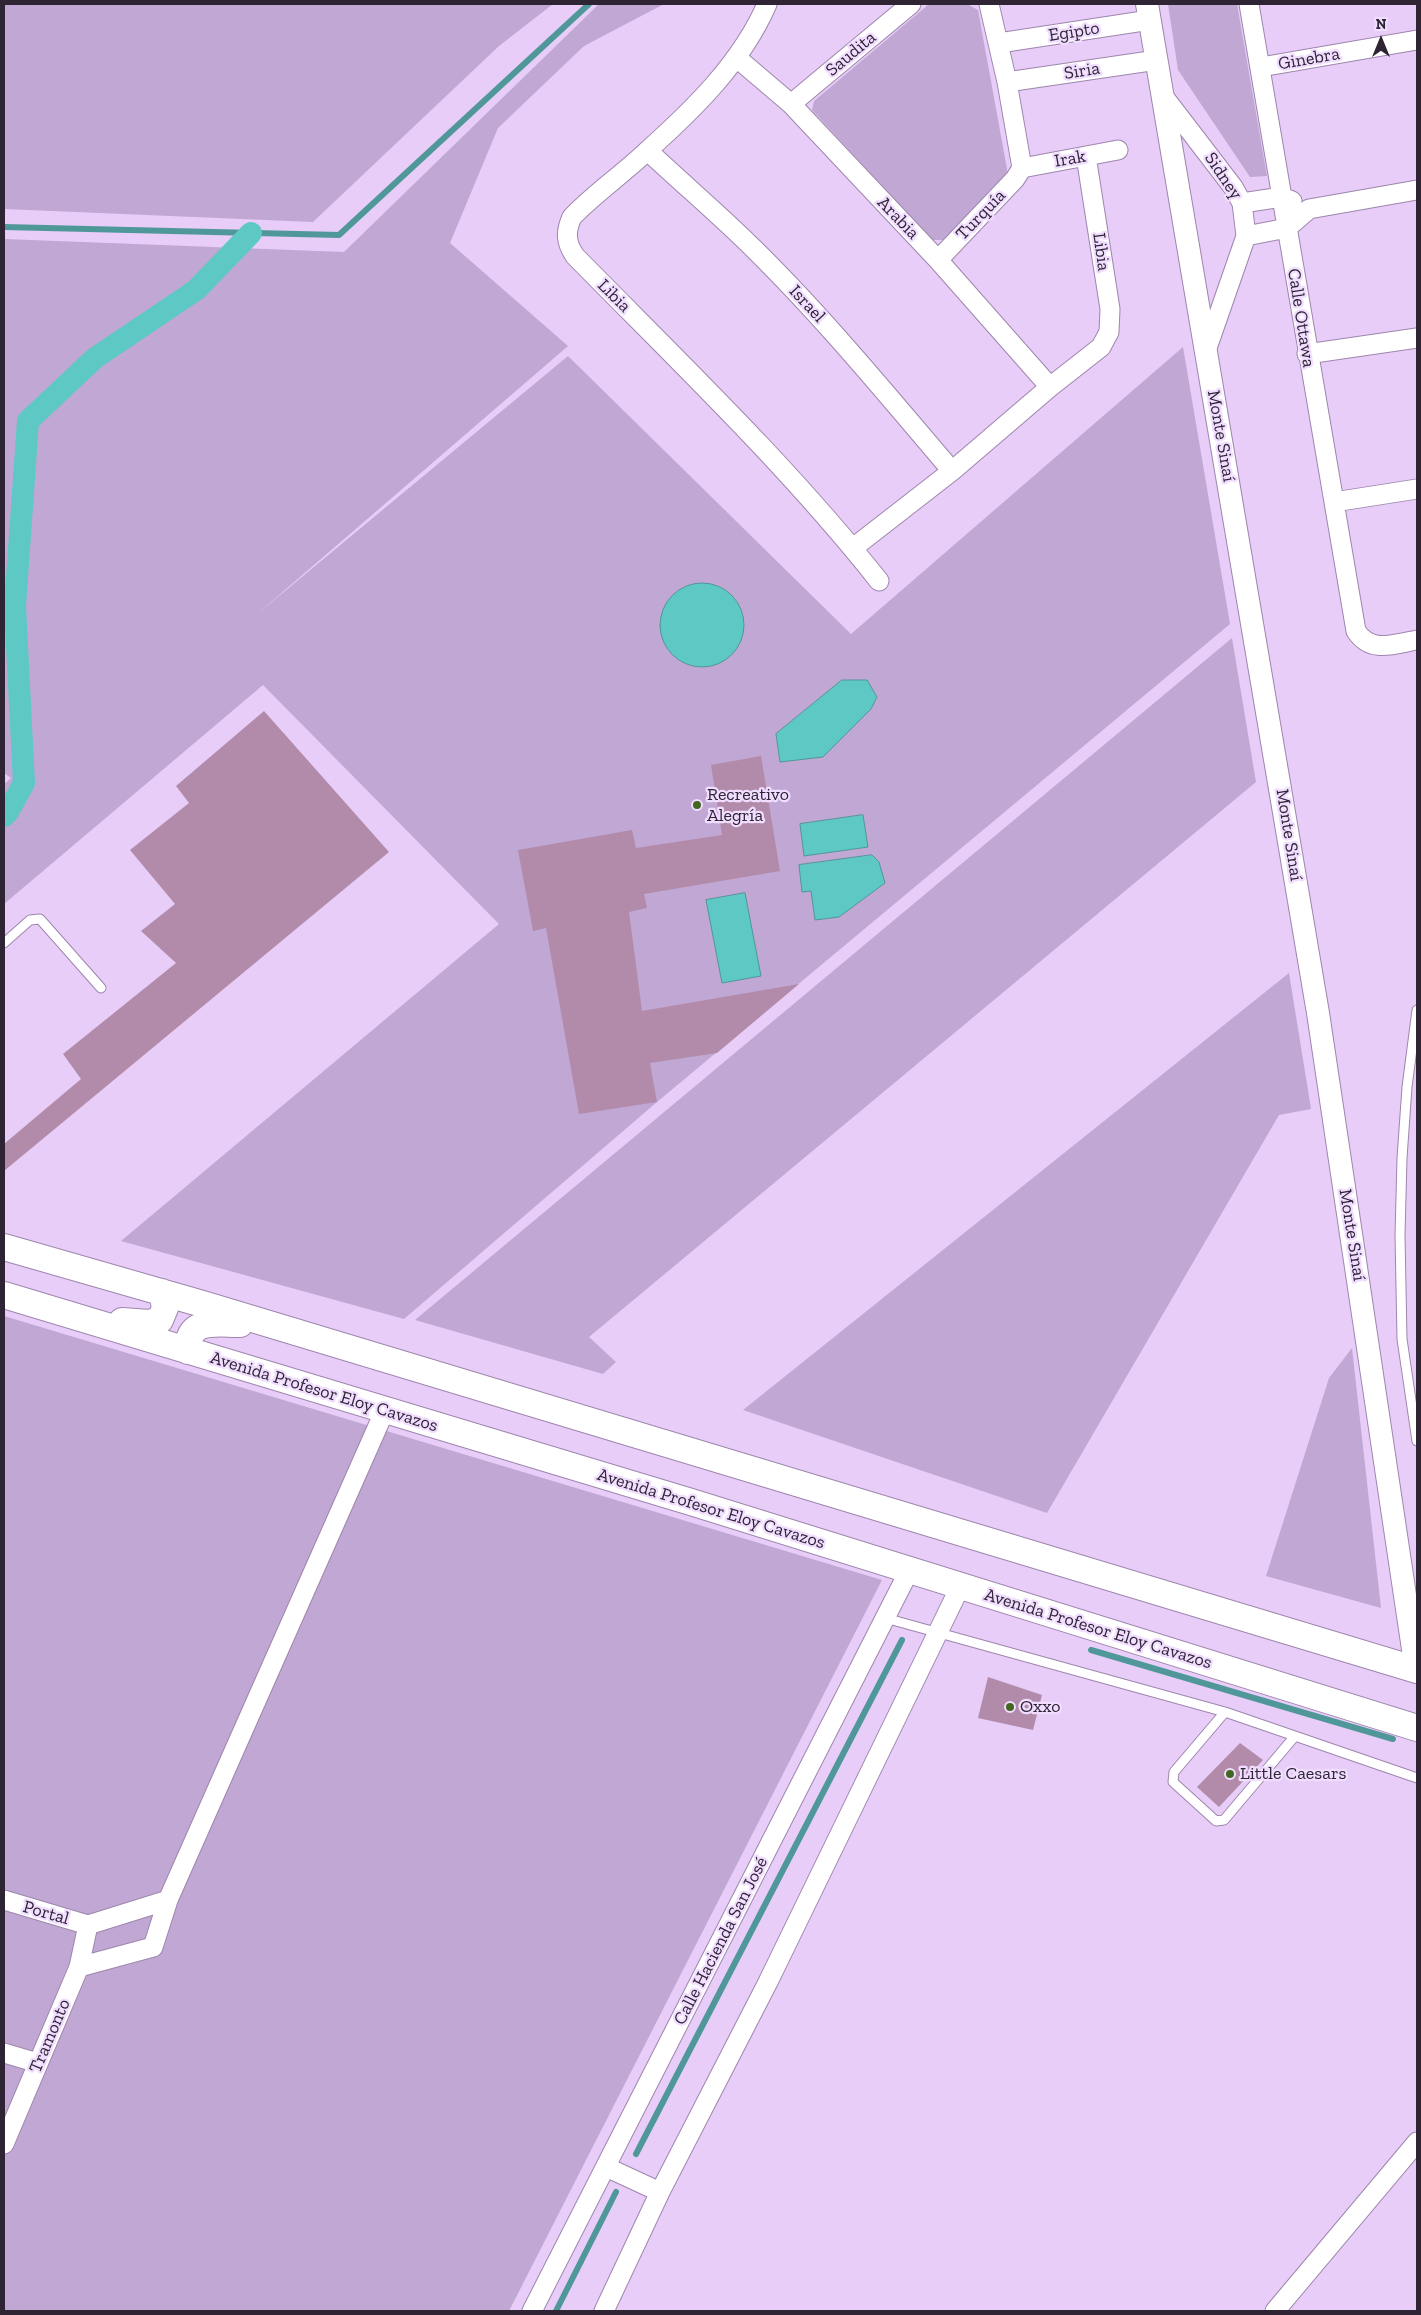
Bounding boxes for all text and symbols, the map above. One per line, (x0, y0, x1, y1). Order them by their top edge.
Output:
north arrow (1356, 15, 1406, 65)
text: N (1376, 16, 1386, 33)
street label: Egipto (1047, 17, 1101, 47)
street label: Saudita (822, 27, 880, 81)
street label: Ginebra (1277, 43, 1341, 75)
street label: Siria (1063, 58, 1101, 84)
street label: Irak (1053, 146, 1087, 172)
street label: Sidney (1199, 148, 1247, 204)
street label: Turquía (952, 185, 1010, 245)
street label: Arabia (872, 192, 924, 244)
street label: Libia (1088, 232, 1114, 272)
street label: Calle Ottawa (1283, 267, 1319, 369)
street label: Libia (593, 275, 635, 317)
street label: Israel (784, 281, 830, 327)
street label: Monte Sinaí (1202, 388, 1240, 484)
place label: Recreativo Alegría (707, 784, 789, 826)
street label: Monte Sinaí (1271, 787, 1307, 883)
marker: Recreativo Alegría (691, 799, 703, 811)
street label: Monte Sinaí (1334, 1187, 1370, 1283)
street label: Avenida Profesor Eloy Cavazos (208, 1347, 440, 1437)
street label: Avenida Profesor Eloy Cavazos (595, 1464, 827, 1554)
street label: Avenida Profesor Eloy Cavazos (982, 1584, 1214, 1674)
place label: Oxxo (1020, 1696, 1060, 1718)
marker: Oxxo (1004, 1701, 1016, 1713)
place label: Little Caesars (1240, 1763, 1346, 1785)
marker: Little Caesars (1224, 1768, 1236, 1780)
street label: Calle Hacienda San José (669, 1854, 773, 2028)
street label: Portal (20, 1896, 72, 1930)
street label: Tramonto (25, 1996, 75, 2076)

